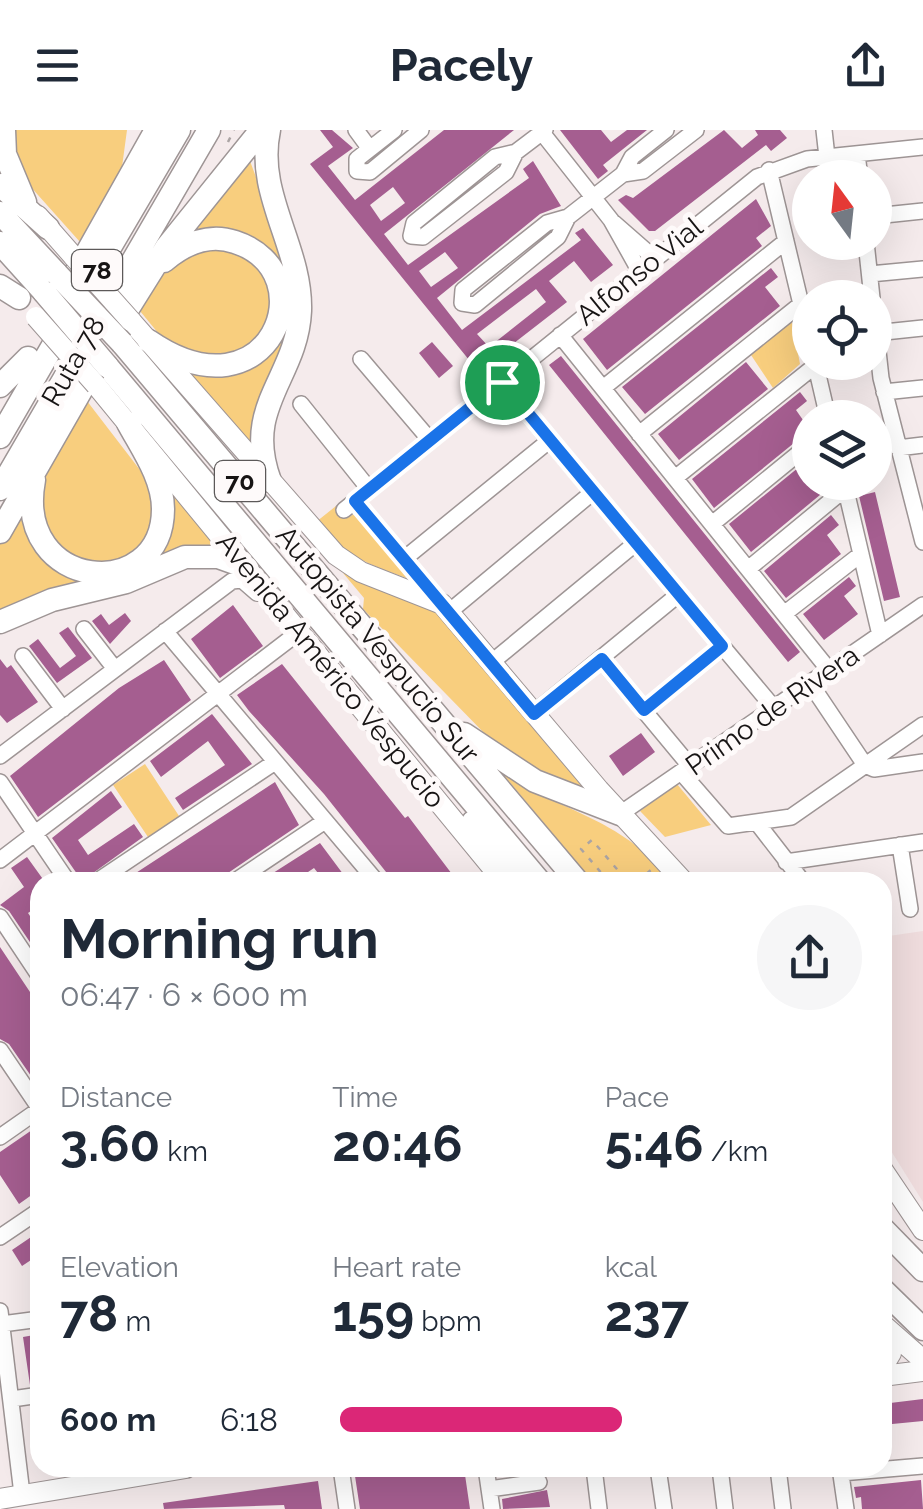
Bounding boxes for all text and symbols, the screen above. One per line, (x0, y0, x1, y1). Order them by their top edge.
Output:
icon: menu (30, 38, 85, 93)
icon: share (838, 38, 893, 93)
text: Pacely (390, 39, 533, 92)
north arrow (792, 160, 892, 260)
map controls (792, 160, 892, 500)
street label: Alfonso Vial (570, 210, 709, 332)
road number: 78 (72, 250, 122, 290)
button: locate (792, 280, 892, 380)
street label: Ruta 78 (35, 311, 112, 412)
pin (460, 340, 545, 425)
icon: arrive (475, 355, 530, 410)
button: layers (792, 400, 892, 500)
road number: 70 (215, 461, 265, 501)
street label: Autopista Vespucio Sur (269, 519, 486, 769)
street label: Avenida Américo Vespucio (209, 526, 452, 815)
street label: Primo de Rivera (679, 638, 865, 782)
button: share (757, 905, 862, 1010)
text: Morning run (60, 906, 379, 971)
text: 06:47 · 6 × 600 m (60, 976, 308, 1013)
text: Distance (60, 1081, 172, 1114)
text: Time (332, 1081, 398, 1114)
text: Pace (605, 1081, 669, 1114)
text: 3.60 (60, 1114, 160, 1173)
text: 20:46 (332, 1114, 462, 1173)
text: 5:46 (605, 1114, 704, 1173)
text: km (160, 1135, 208, 1168)
text: /km (704, 1135, 768, 1168)
text: Elevation (60, 1251, 179, 1284)
text: Heart rate (332, 1251, 461, 1284)
text: kcal (605, 1251, 657, 1284)
text: 78 (60, 1284, 118, 1343)
text: 159 (332, 1284, 414, 1343)
text: 237 (605, 1284, 689, 1343)
text: m (118, 1305, 151, 1338)
text: bpm (414, 1305, 482, 1338)
text: 600 m (60, 1401, 156, 1438)
text: 6:18 (220, 1401, 278, 1438)

